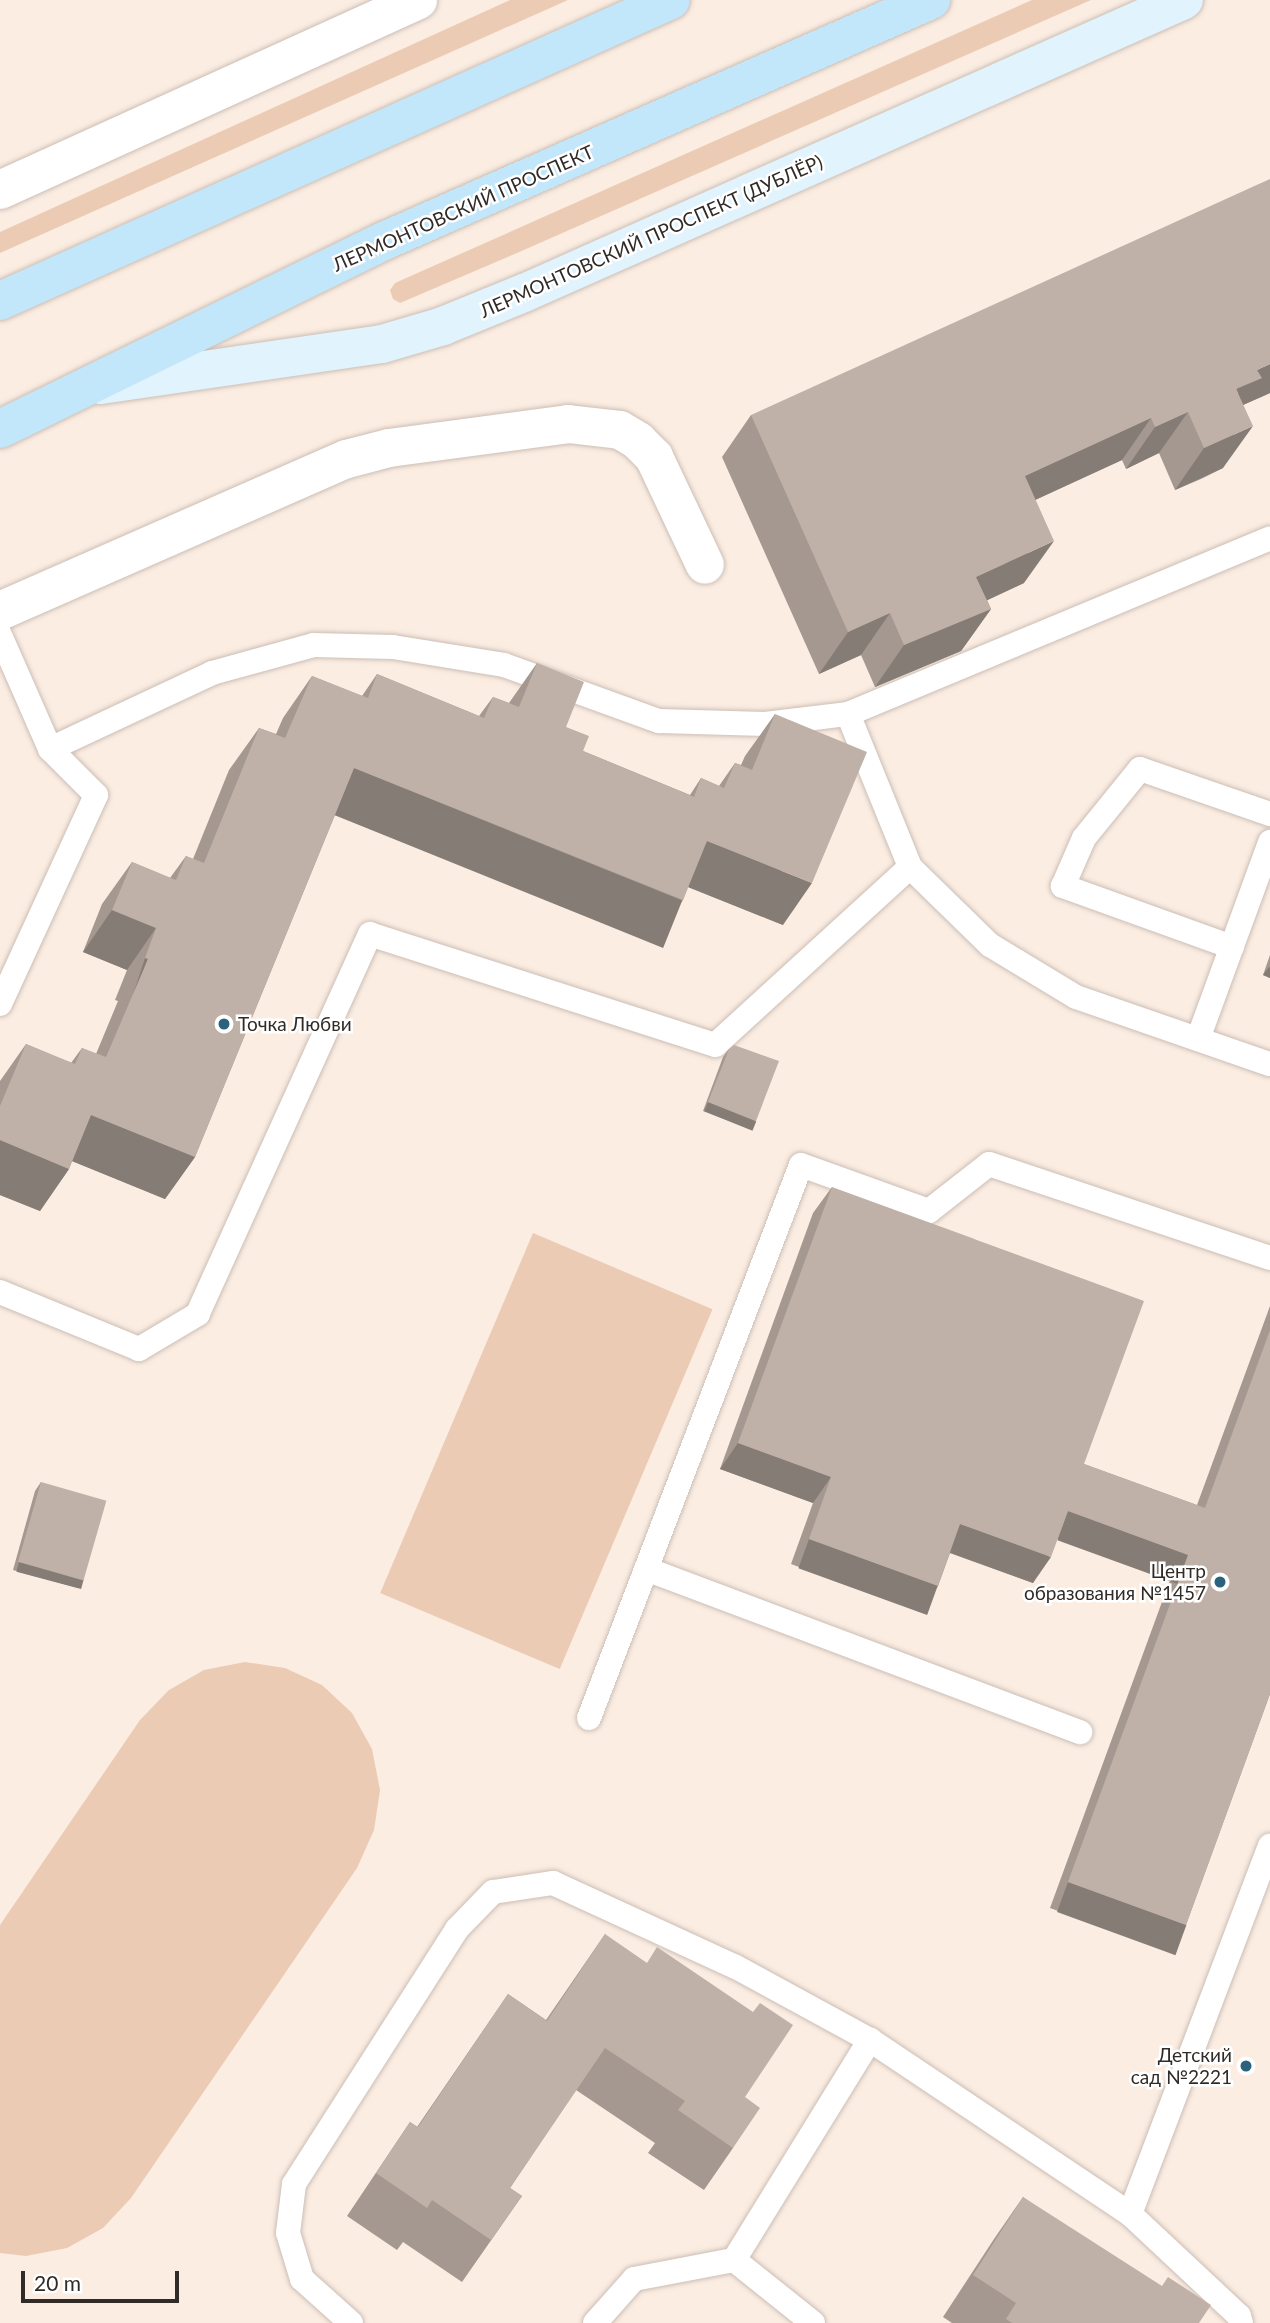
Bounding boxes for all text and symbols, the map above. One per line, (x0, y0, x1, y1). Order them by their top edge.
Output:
street label: ЛЕРМОНТОВСКИЙ ПРОСПЕКТ (329, 140, 597, 276)
street label: ЛЕРМОНТОВСКИЙ ПРОСПЕКТ (ДУБЛЁР) (476, 150, 826, 322)
place label: Точка Любви (238, 1013, 352, 1035)
marker: Точка Любви (216, 1016, 232, 1032)
place label: Центр образования №1457 (1024, 1560, 1206, 1604)
marker: Центр образования №1457 (1212, 1574, 1228, 1590)
place label: Детский сад №2221 (1131, 2044, 1232, 2088)
marker: Детский сад №2221 (1238, 2058, 1254, 2074)
scale bar (24, 2256, 182, 2300)
text: 20 m (34, 2270, 81, 2295)

